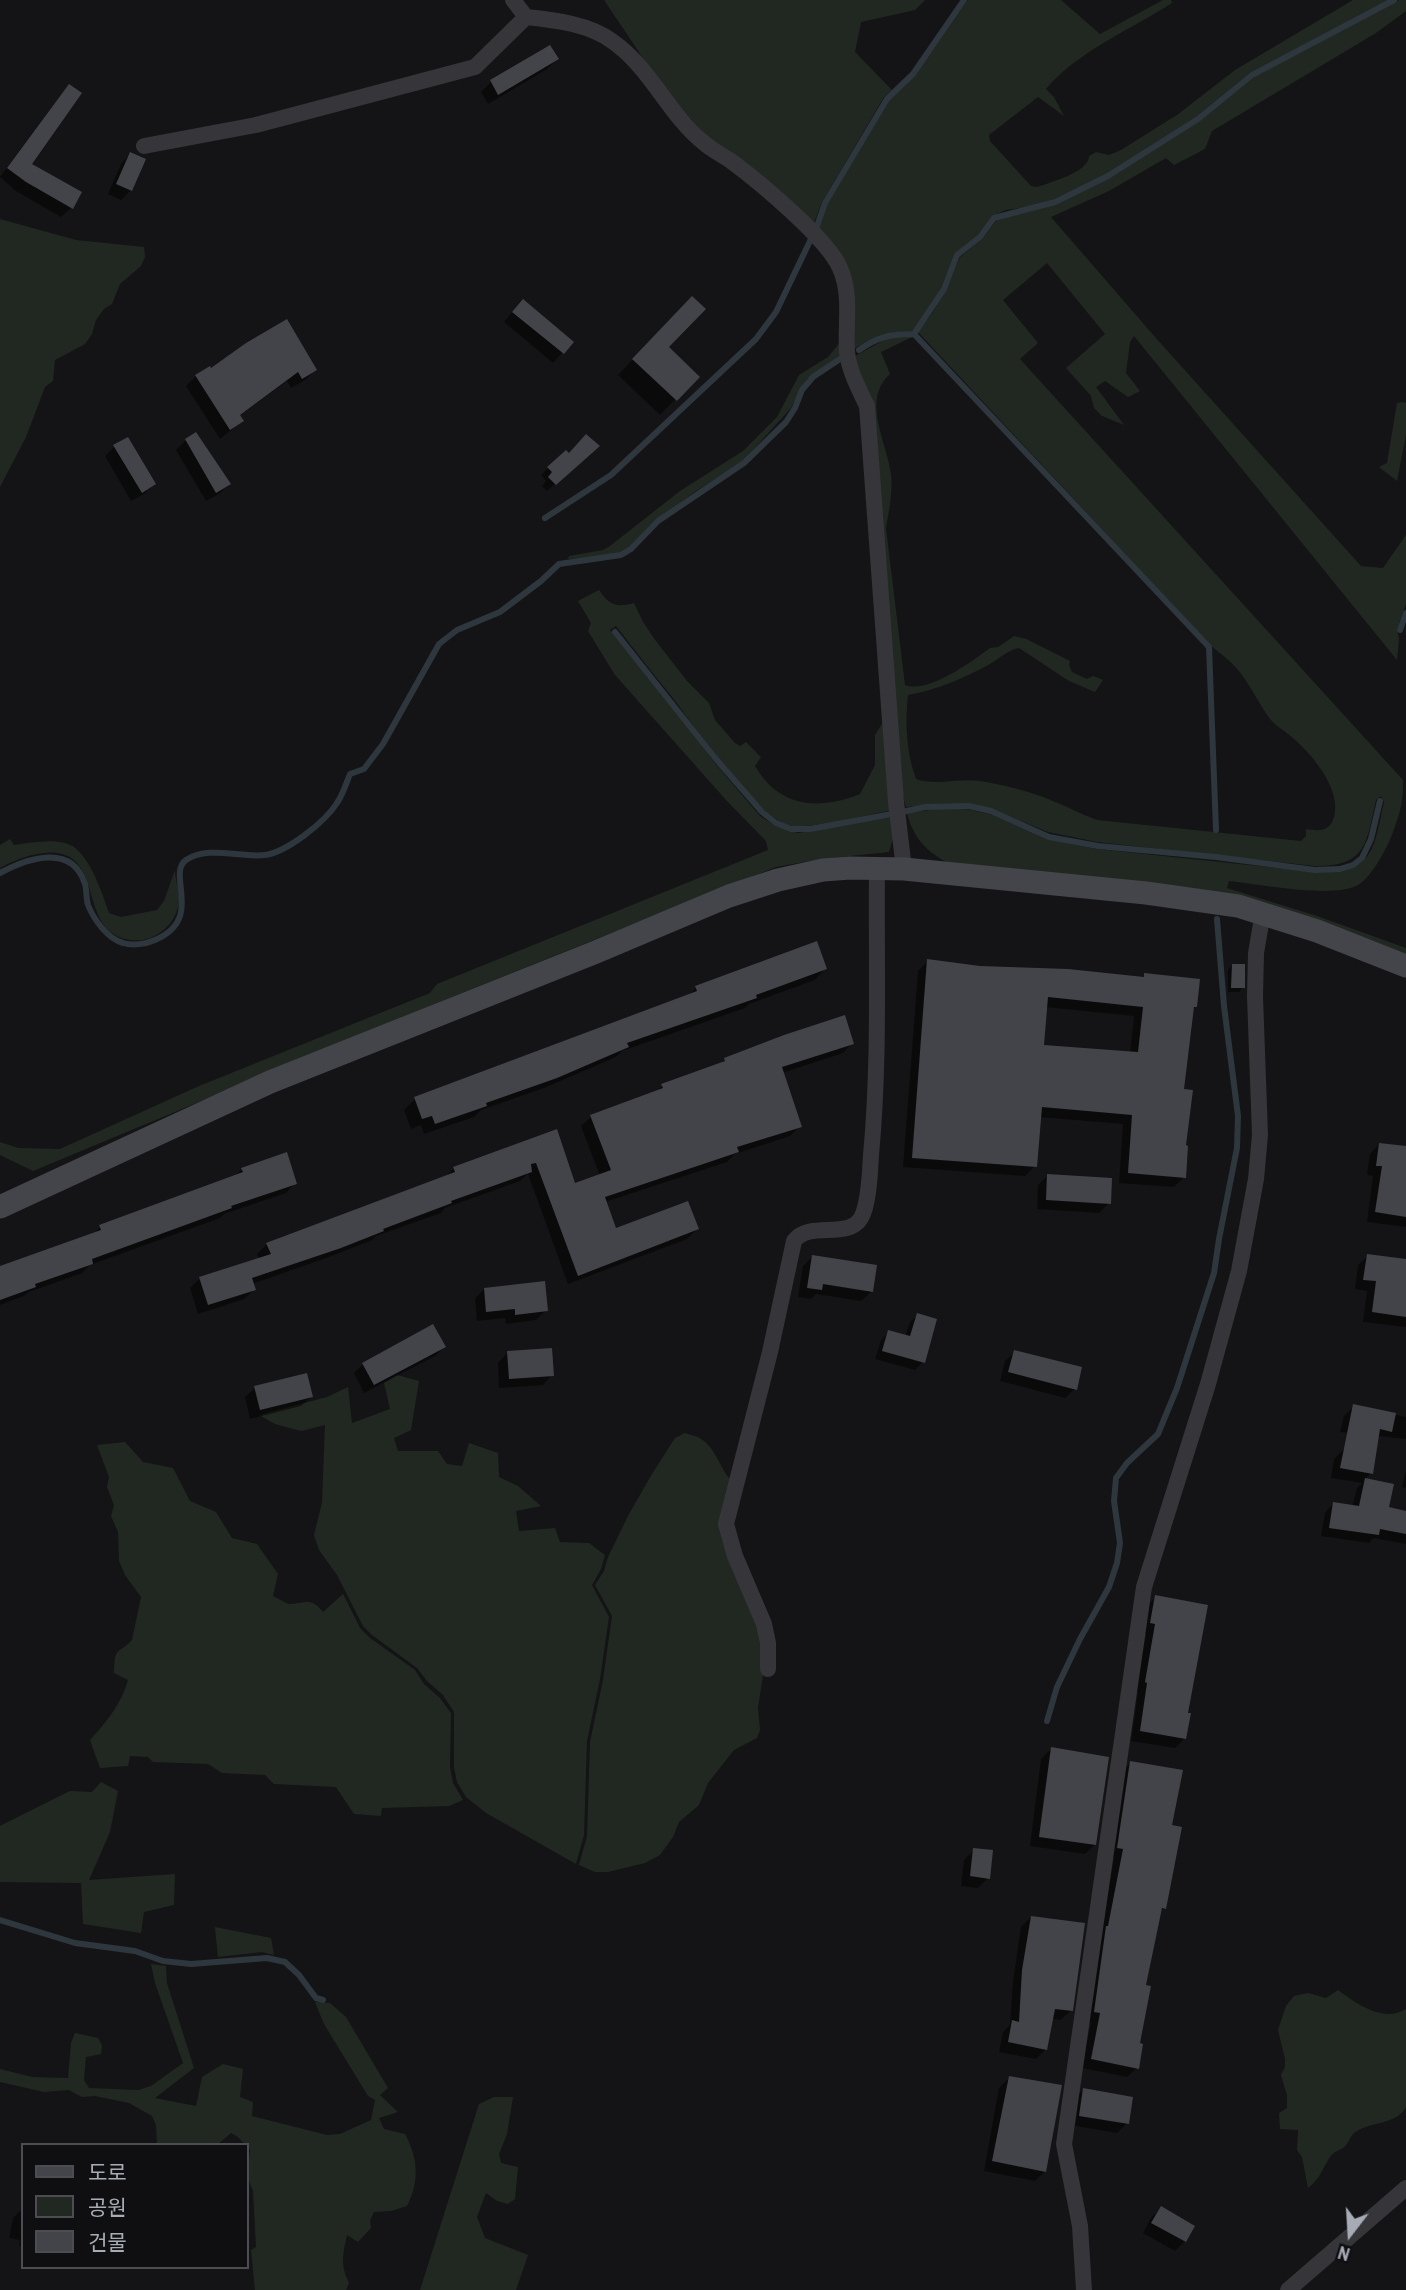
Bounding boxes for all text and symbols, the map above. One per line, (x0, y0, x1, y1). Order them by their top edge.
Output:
legend (21, 2143, 248, 2269)
text: 도로 (88, 2158, 127, 2187)
text: 공원 (88, 2193, 127, 2222)
north arrow (1315, 2199, 1385, 2269)
text: 건물 (88, 2228, 127, 2257)
text: N (1335, 2240, 1353, 2268)

